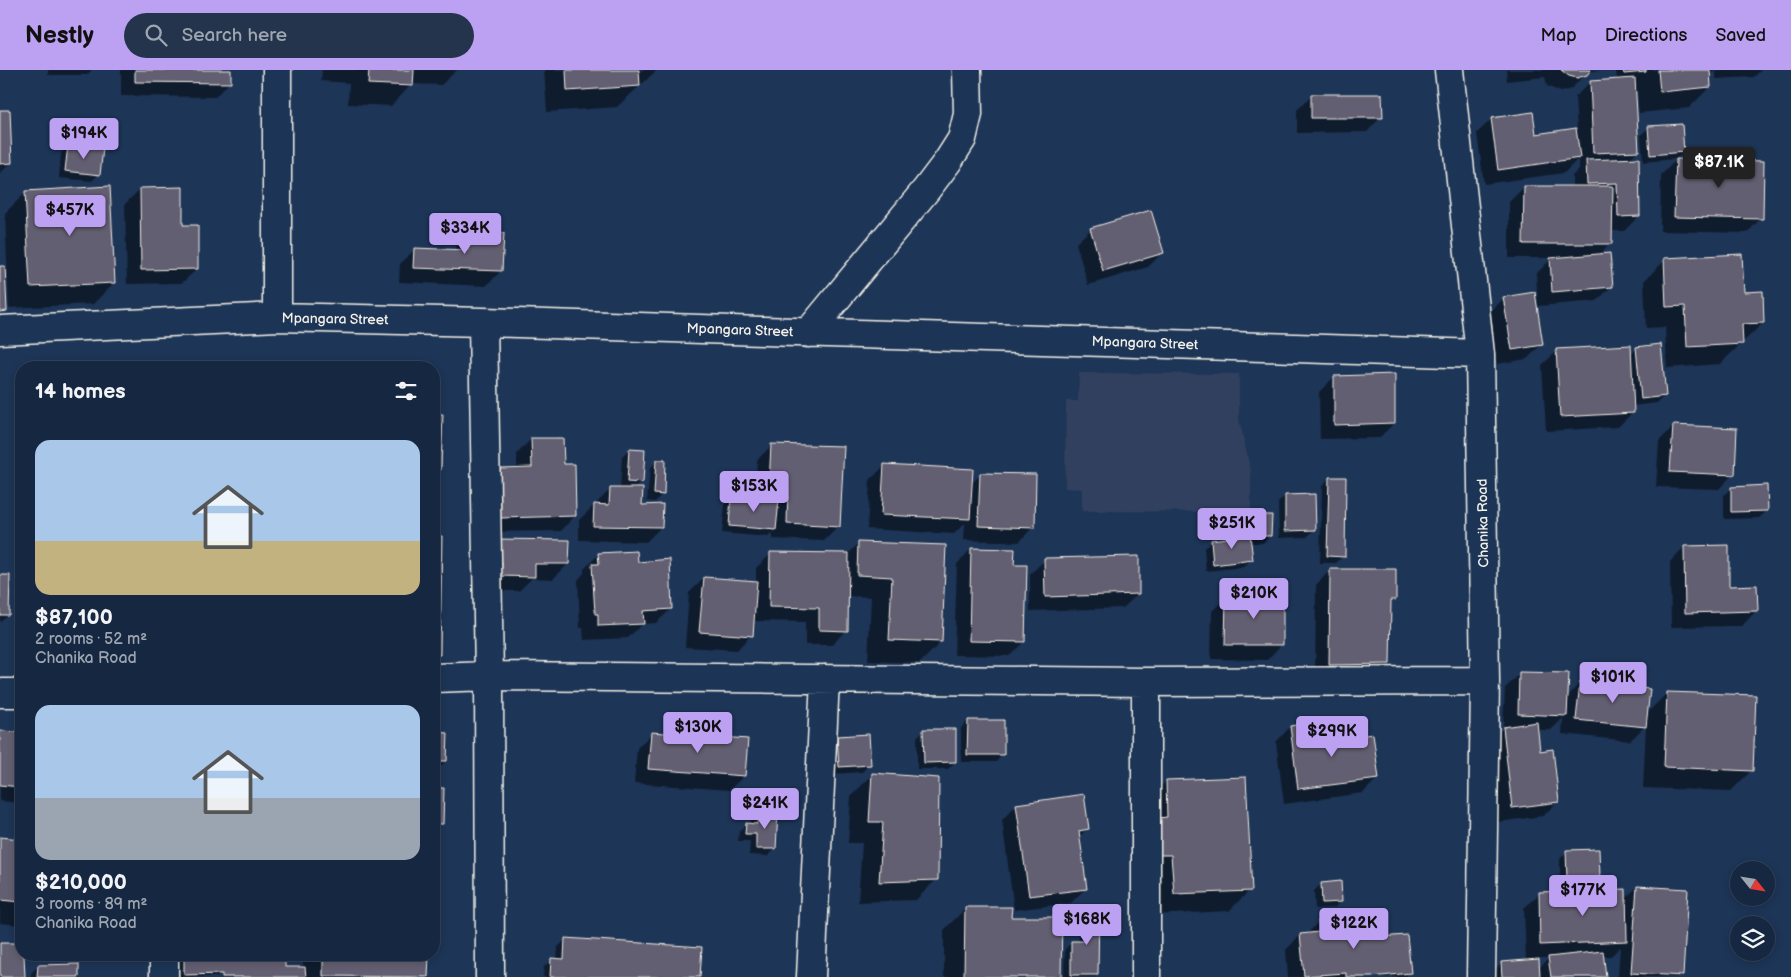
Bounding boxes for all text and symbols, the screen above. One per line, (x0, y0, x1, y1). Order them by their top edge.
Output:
search box (124, 13, 474, 58)
text: Nestly (25, 21, 94, 50)
icon: search (142, 21, 170, 49)
text: Search here (182, 24, 287, 47)
text: Map (1541, 25, 1577, 46)
text: Directions (1605, 25, 1687, 46)
text: Saved (1715, 25, 1766, 46)
pin: $194K (49, 118, 119, 160)
text: $194K (61, 124, 107, 143)
pin: $87.1K (1678, 146, 1760, 189)
text: $87.1K (1694, 153, 1744, 172)
pin: $457K (35, 194, 105, 237)
text: $457K (46, 201, 94, 220)
pin: $334K (430, 212, 500, 255)
text: $334K (440, 219, 490, 238)
street label: Mpangara Street (282, 310, 389, 328)
street label: Mpangara Street (686, 320, 794, 340)
street label: Mpangara Street (1091, 333, 1199, 353)
icon: filters (392, 377, 420, 405)
text: 14 homes (35, 379, 126, 404)
pin: $153K (719, 470, 789, 513)
icon: home (183, 472, 273, 562)
text: $153K (731, 477, 777, 496)
street label: Chanika Road (1474, 478, 1492, 568)
pin: $251K (1197, 508, 1267, 550)
text: $251K (1209, 514, 1255, 533)
pin: $210K (1219, 578, 1289, 620)
text: $210K (1230, 584, 1278, 603)
text: $87,100 (35, 605, 113, 630)
text: 2 rooms · 52 m² (35, 630, 147, 649)
text: Chanika Road (35, 649, 137, 668)
pin: $101K (1578, 662, 1648, 704)
text: $101K (1591, 668, 1635, 687)
pin: $130K (663, 712, 733, 754)
pin: $299K (1297, 716, 1367, 758)
text: $130K (674, 718, 722, 737)
text: $299K (1307, 722, 1357, 741)
icon: home (183, 737, 273, 827)
pin: $241K (730, 788, 800, 830)
text: $241K (742, 794, 788, 813)
north arrow (1730, 861, 1775, 906)
map controls (1730, 861, 1775, 961)
text: $210,000 (35, 870, 127, 895)
pin: $177K (1548, 874, 1618, 917)
text: $177K (1560, 881, 1606, 900)
text: 3 rooms · 89 m² (35, 895, 147, 914)
pin: $168K (1052, 904, 1122, 946)
pin: $122K (1319, 908, 1389, 950)
text: $168K (1063, 910, 1111, 929)
text: Chanika Road (35, 914, 137, 933)
text: $122K (1330, 914, 1378, 933)
button: layers (1730, 916, 1775, 961)

